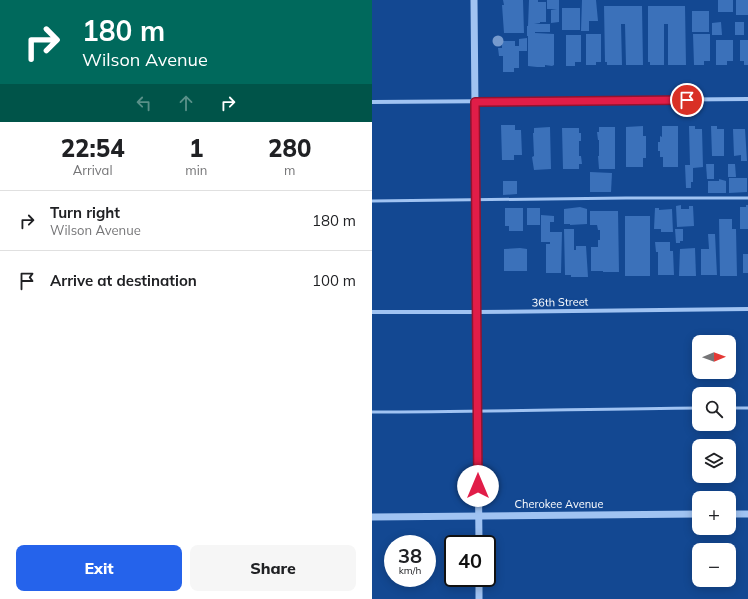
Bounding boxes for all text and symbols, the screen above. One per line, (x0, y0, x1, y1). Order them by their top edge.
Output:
text: 180 m (82, 13, 165, 48)
icon: right (16, 16, 68, 68)
text: Wilson Avenue (82, 48, 208, 71)
pin (670, 83, 704, 117)
icon: arrive (676, 89, 698, 111)
icon: left (133, 92, 155, 114)
icon: ahead (175, 92, 197, 114)
icon: right (217, 92, 239, 114)
text: 22:54 (61, 133, 125, 163)
text: 1 (189, 133, 204, 163)
text: 280 (268, 133, 311, 163)
text: Arrival (73, 162, 113, 178)
text: min (185, 162, 207, 178)
text: m (284, 162, 295, 178)
text: Turn right (50, 203, 120, 222)
icon: right (16, 210, 38, 232)
text: 180 m (312, 211, 356, 230)
text: Wilson Avenue (50, 222, 141, 238)
icon: arrive (16, 270, 38, 292)
text: Arrive at destination (50, 271, 197, 290)
text: 100 m (312, 271, 356, 290)
street label: 36th Street (531, 295, 589, 309)
north arrow (692, 335, 736, 379)
map controls (692, 335, 736, 587)
button: search (692, 387, 736, 431)
button: layers (692, 439, 736, 483)
position arrow (457, 465, 499, 507)
button: + (692, 491, 736, 535)
street label: Cherokee Avenue (515, 497, 603, 511)
speed limit sign: 40 (444, 535, 496, 587)
text: 38 (398, 543, 422, 568)
button: − (692, 543, 736, 587)
button: Exit (16, 545, 182, 591)
button: Share (190, 545, 356, 591)
text: km/h (399, 564, 421, 577)

